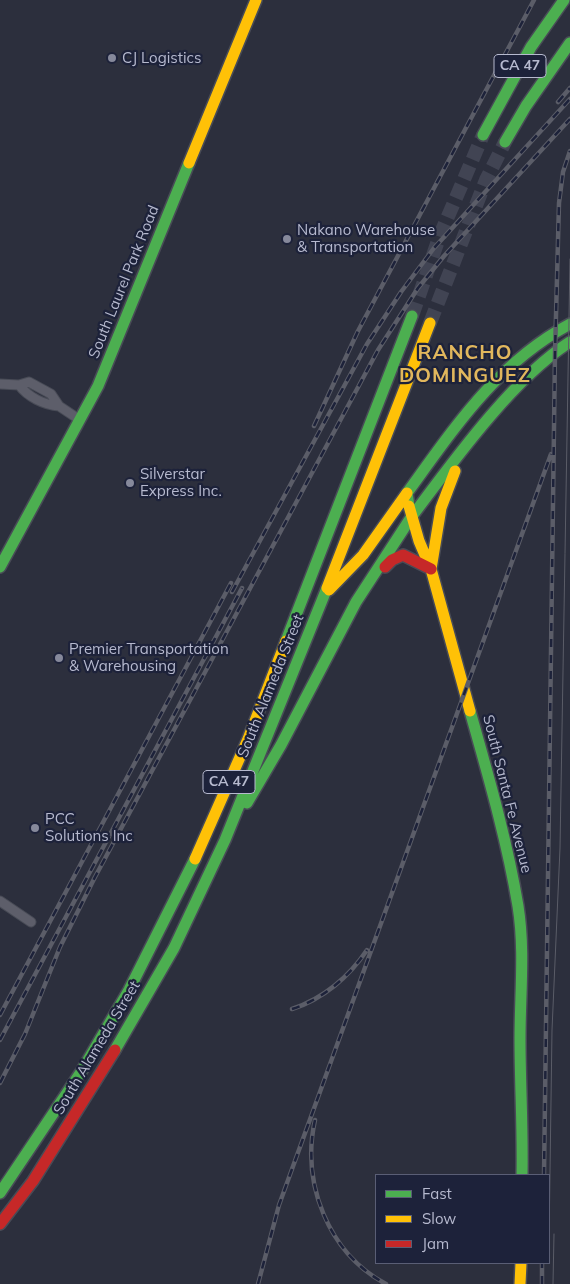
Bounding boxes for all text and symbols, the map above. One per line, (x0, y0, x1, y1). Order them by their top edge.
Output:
place label: CJ Logistics (122, 49, 201, 67)
marker: CJ Logistics (106, 52, 118, 64)
road number: CA 47 (494, 54, 546, 78)
street label: South Laurel Park Road (85, 203, 163, 361)
place label: Nakano Warehouse & Transportation (297, 221, 435, 256)
marker: Nakano Warehouse & Transportation (281, 233, 293, 245)
district label: RANCHO DOMINGUEZ (398, 341, 532, 388)
place label: Silverstar Express Inc. (140, 465, 222, 500)
marker: Silverstar Express Inc. (124, 477, 136, 489)
street label: South Alameda Street (234, 612, 308, 760)
place label: Premier Transportation & Warehousing (69, 640, 229, 675)
marker: Premier Transportation & Warehousing (53, 652, 65, 664)
street label: South Santa Fe Avenue (479, 713, 535, 875)
road number: CA 47 (203, 770, 255, 794)
place label: PCC Solutions Inc (45, 810, 133, 845)
marker: PCC Solutions Inc (29, 822, 41, 834)
street label: South Alameda Street (50, 978, 144, 1118)
legend (375, 1174, 550, 1264)
text: Fast (422, 1184, 452, 1203)
text: Slow (422, 1209, 456, 1228)
text: Jam (422, 1234, 449, 1253)

